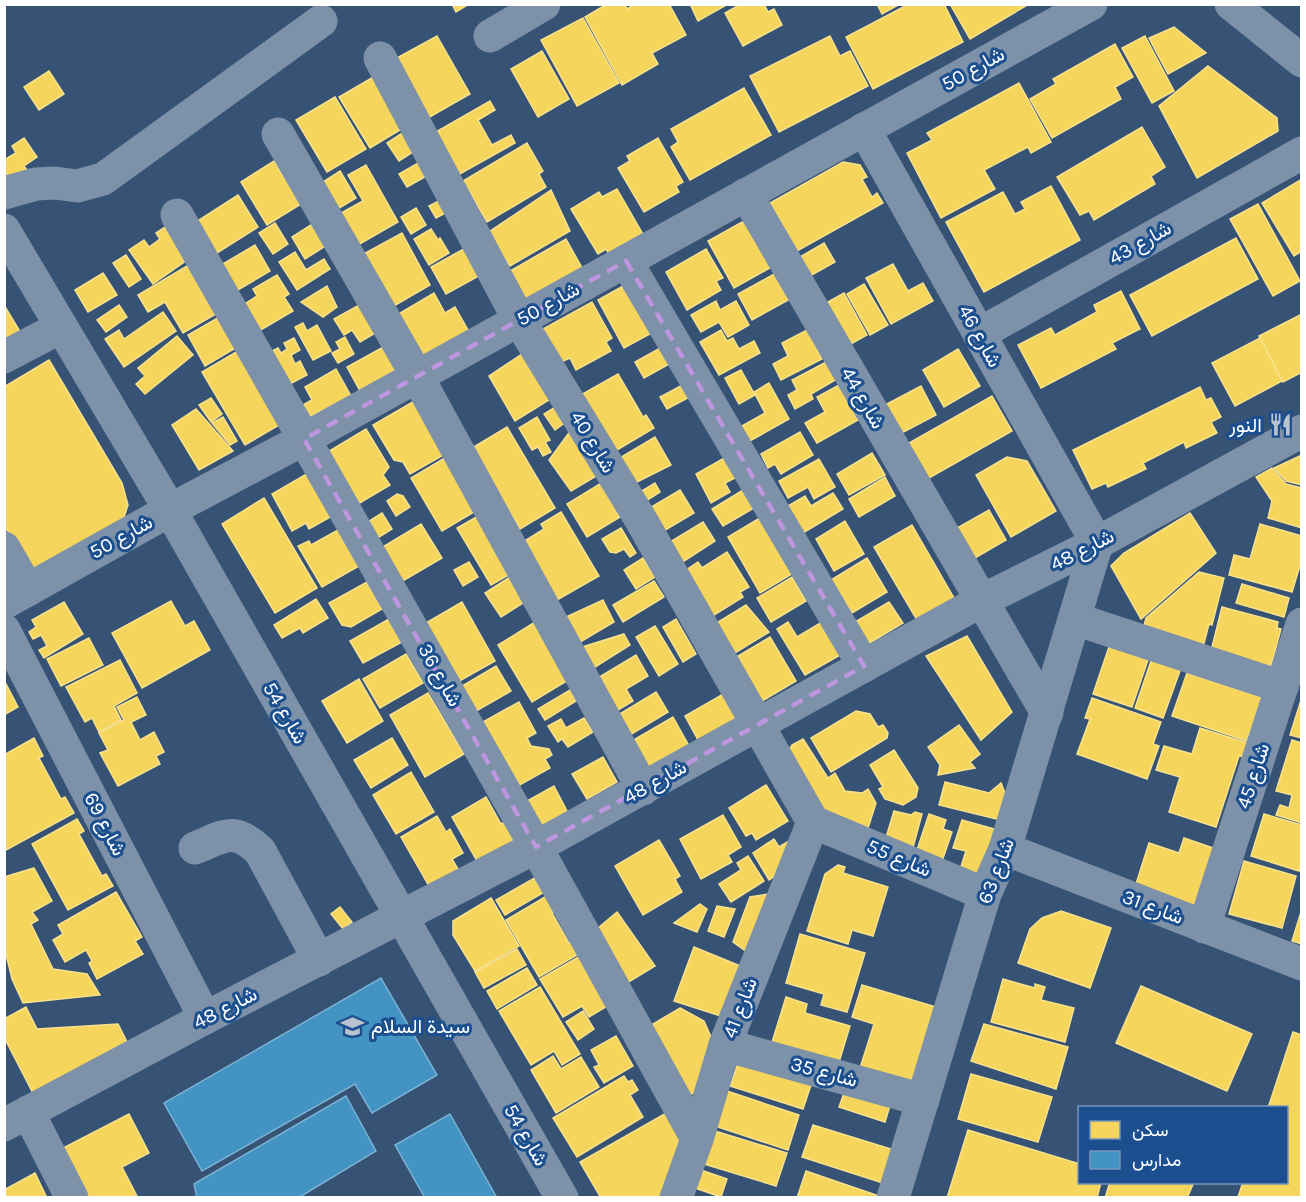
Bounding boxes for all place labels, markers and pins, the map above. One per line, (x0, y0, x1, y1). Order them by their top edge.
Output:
restaurant icon: النور (1267, 412, 1293, 438)
place label: النور (1228, 414, 1262, 438)
school or university icon: سيدة السلام (340, 1013, 366, 1039)
place label: سيدة السلام (371, 1015, 470, 1039)

